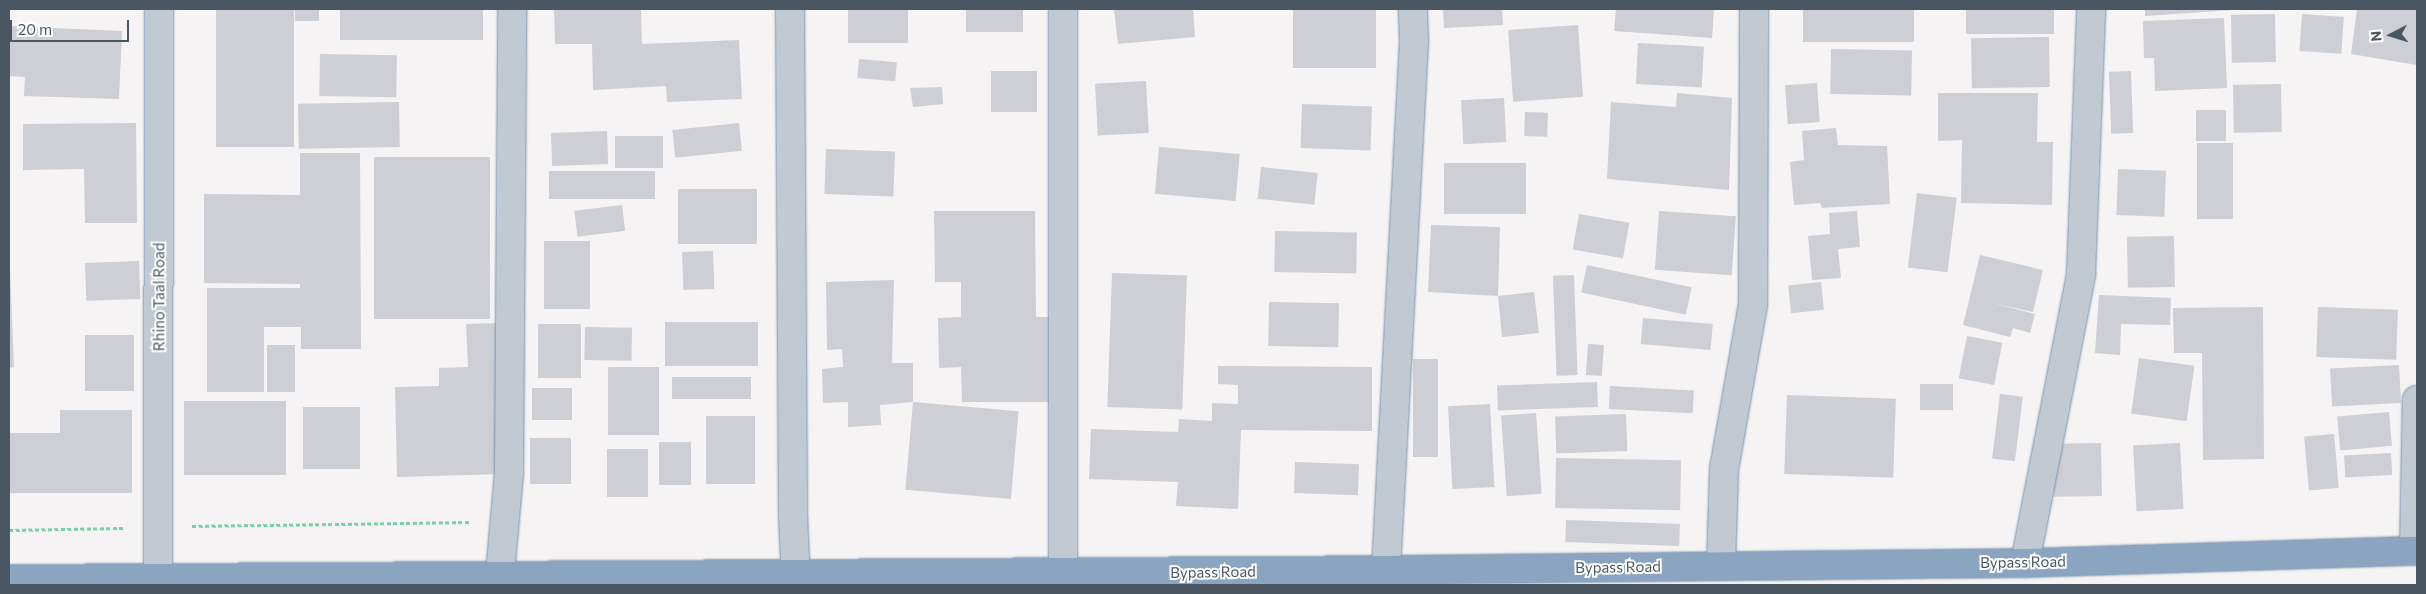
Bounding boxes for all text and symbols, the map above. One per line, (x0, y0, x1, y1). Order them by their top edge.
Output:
scale bar (12, 10, 131, 42)
north arrow (2366, 10, 2416, 60)
text: 20 m (18, 20, 52, 38)
text: N (2367, 30, 2384, 42)
street label: Rhino Taal Road (150, 243, 168, 351)
street label: Bypass Road (1980, 552, 2066, 572)
street label: Bypass Road (1575, 557, 1661, 577)
street label: Bypass Road (1170, 562, 1256, 582)

